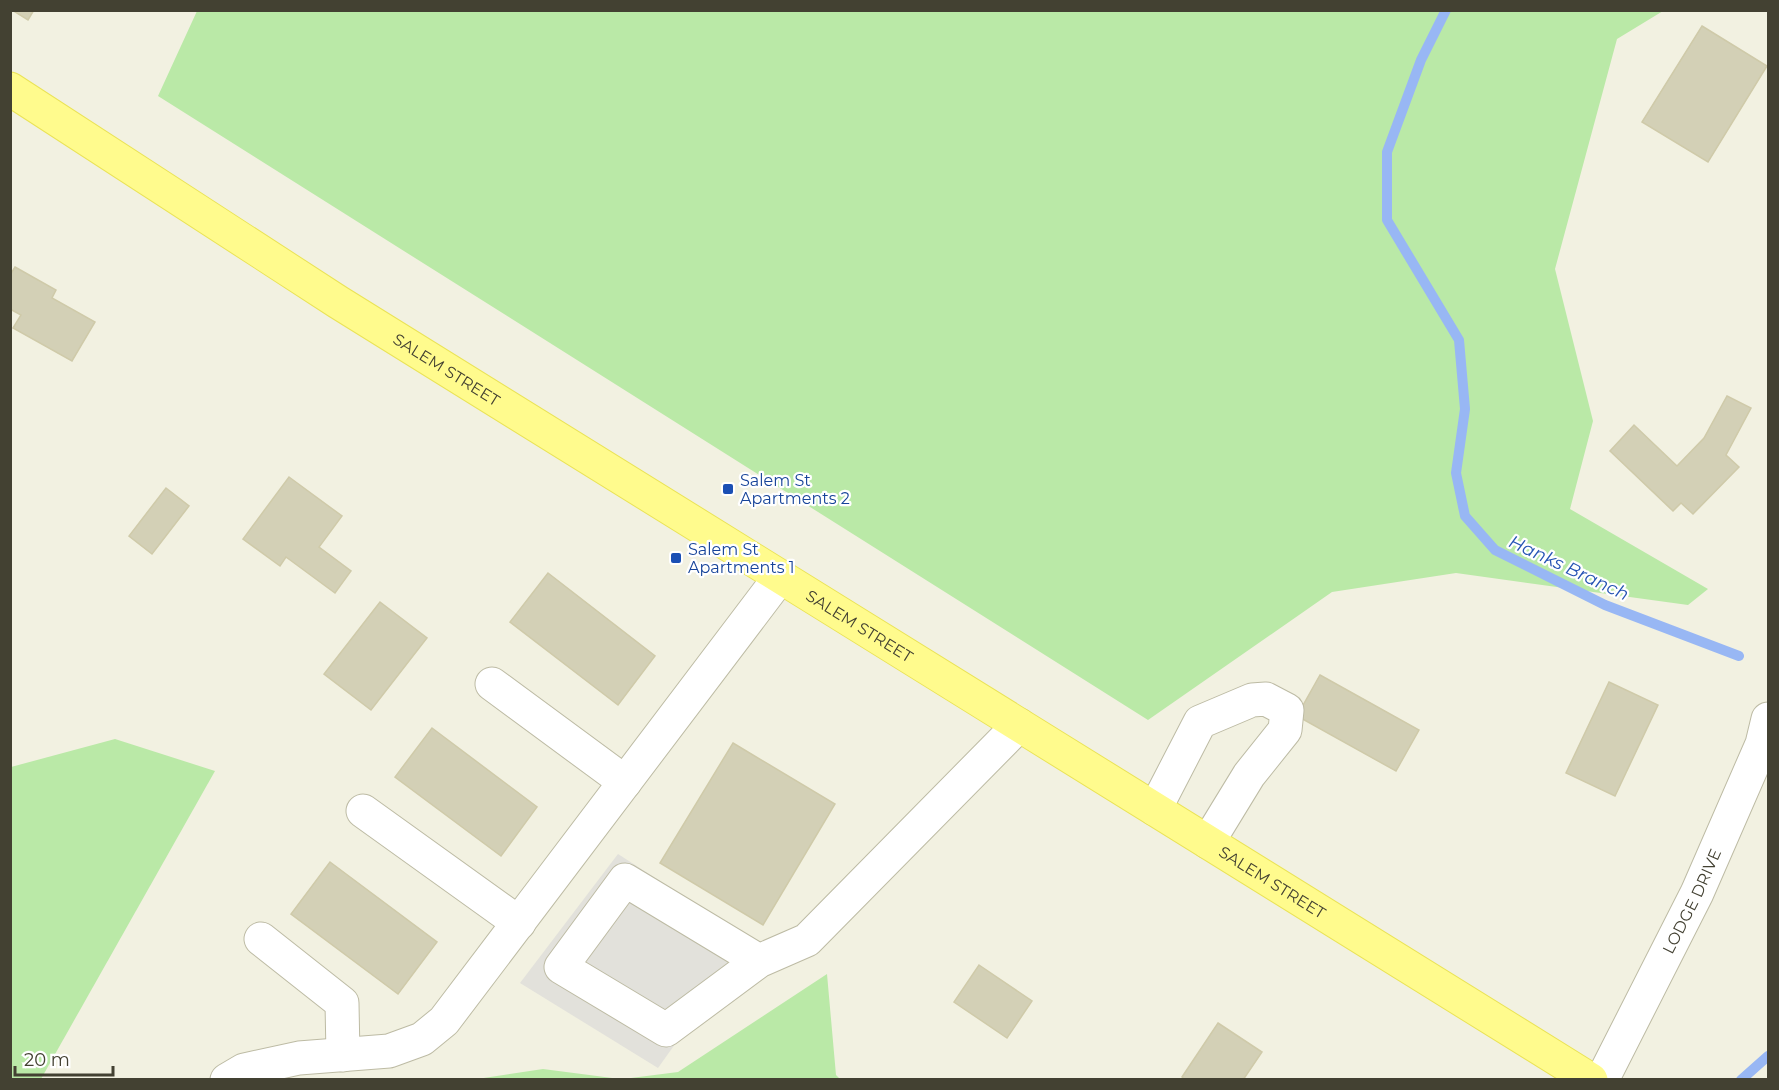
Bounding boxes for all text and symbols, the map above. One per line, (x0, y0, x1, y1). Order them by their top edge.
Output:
street label: SALEM STREET (390, 329, 504, 410)
place label: Salem St Apartments 2 (740, 471, 850, 508)
marker: Salem St Apartments 2 (721, 482, 735, 496)
water label: Hanks Branch (1505, 531, 1633, 605)
place label: Salem St Apartments 1 (688, 540, 795, 577)
marker: Salem St Apartments 1 (669, 551, 683, 565)
street label: SALEM STREET (803, 586, 917, 667)
street label: SALEM STREET (1216, 842, 1330, 923)
street label: LODGE DRIVE (1658, 846, 1725, 957)
scale bar (15, 1039, 112, 1077)
text: 20 m (24, 1049, 70, 1071)

